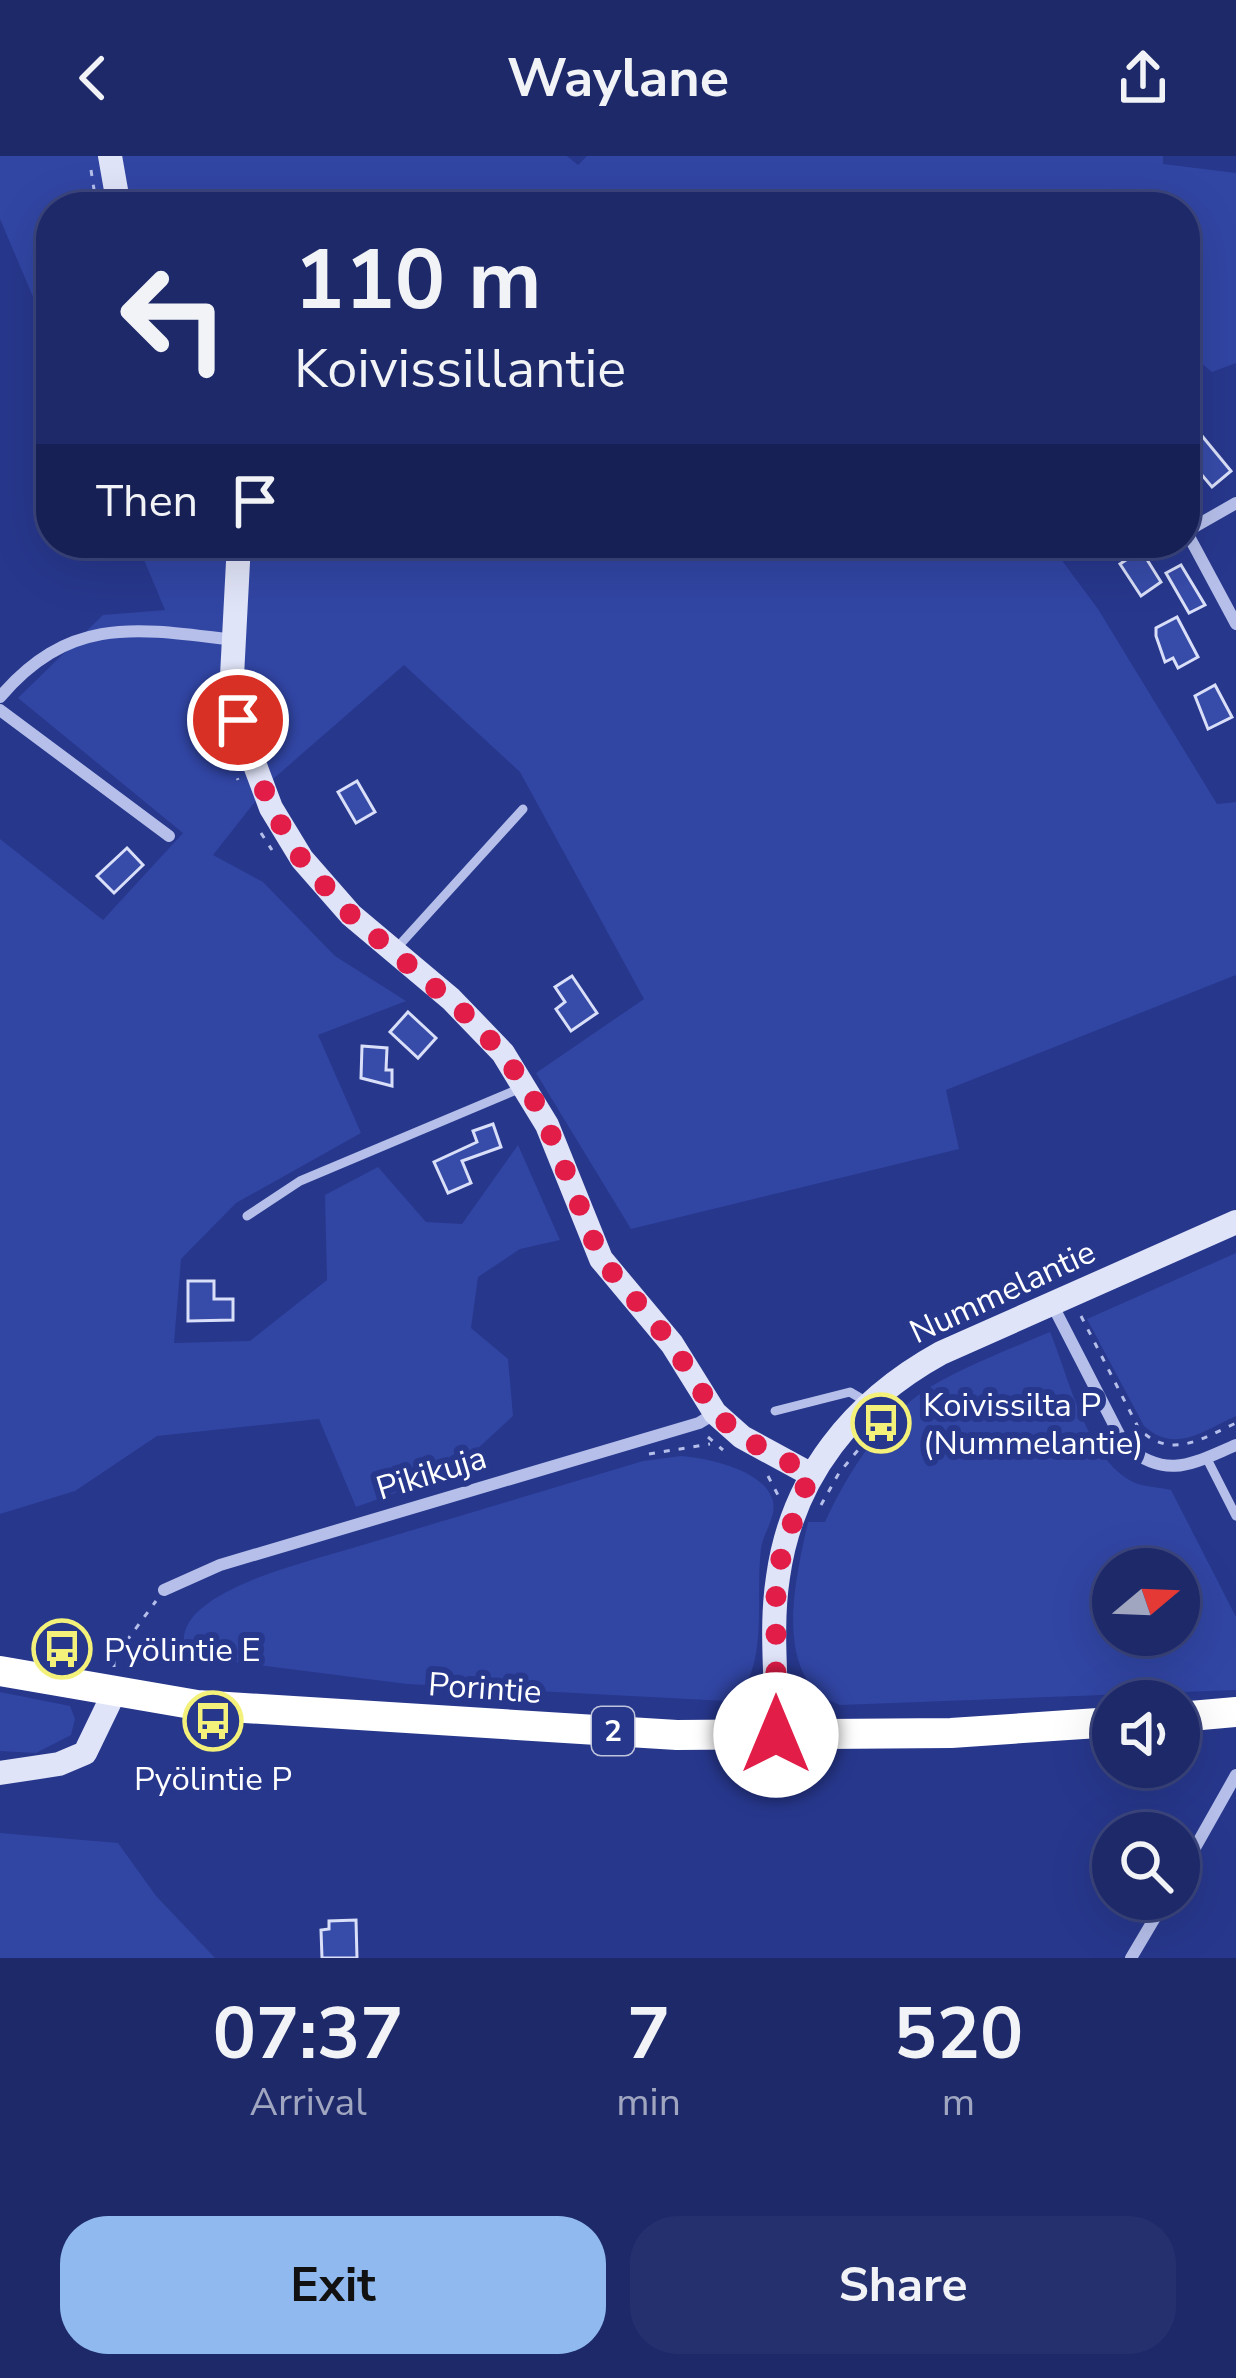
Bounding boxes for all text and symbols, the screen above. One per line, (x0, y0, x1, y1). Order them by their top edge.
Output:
text: Waylane (507, 41, 729, 115)
icon: back (60, 45, 126, 111)
icon: share (1110, 45, 1176, 111)
text: 110 m (294, 223, 542, 338)
icon: left (96, 240, 252, 396)
text: Koivissillantie (294, 332, 626, 406)
icon: arrive (222, 468, 288, 534)
text: Then (96, 471, 198, 532)
pin (187, 669, 289, 771)
icon: arrive (205, 687, 271, 753)
street label: Nummelantie (903, 1230, 1103, 1355)
place label: Koivissilta P (Nummelantie) (923, 1383, 1143, 1466)
bus stop icon: Koivissilta P (Nummelantie) (850, 1392, 912, 1454)
street label: Pikikuja (371, 1435, 492, 1511)
north arrow (1092, 1548, 1200, 1656)
map controls (1092, 1548, 1200, 1920)
bus stop icon: Pyölintie E (31, 1618, 93, 1680)
place label: Pyölintie E (104, 1628, 261, 1673)
street label: Porintie (427, 1662, 543, 1715)
position arrow (713, 1672, 839, 1798)
button: sound (1092, 1680, 1200, 1788)
bus stop icon: Pyölintie P (182, 1690, 244, 1752)
road number: 2 (592, 1707, 634, 1755)
place label: Pyölintie P (134, 1757, 292, 1802)
button: search (1092, 1812, 1200, 1920)
text: 07:37 (213, 1985, 403, 2083)
text: 7 (627, 1985, 670, 2083)
text: 520 (894, 1985, 1023, 2083)
text: Arrival (249, 2076, 367, 2129)
text: min (616, 2076, 681, 2129)
text: m (942, 2076, 975, 2129)
button: Exit (60, 2216, 606, 2354)
button: Share (630, 2216, 1176, 2354)

